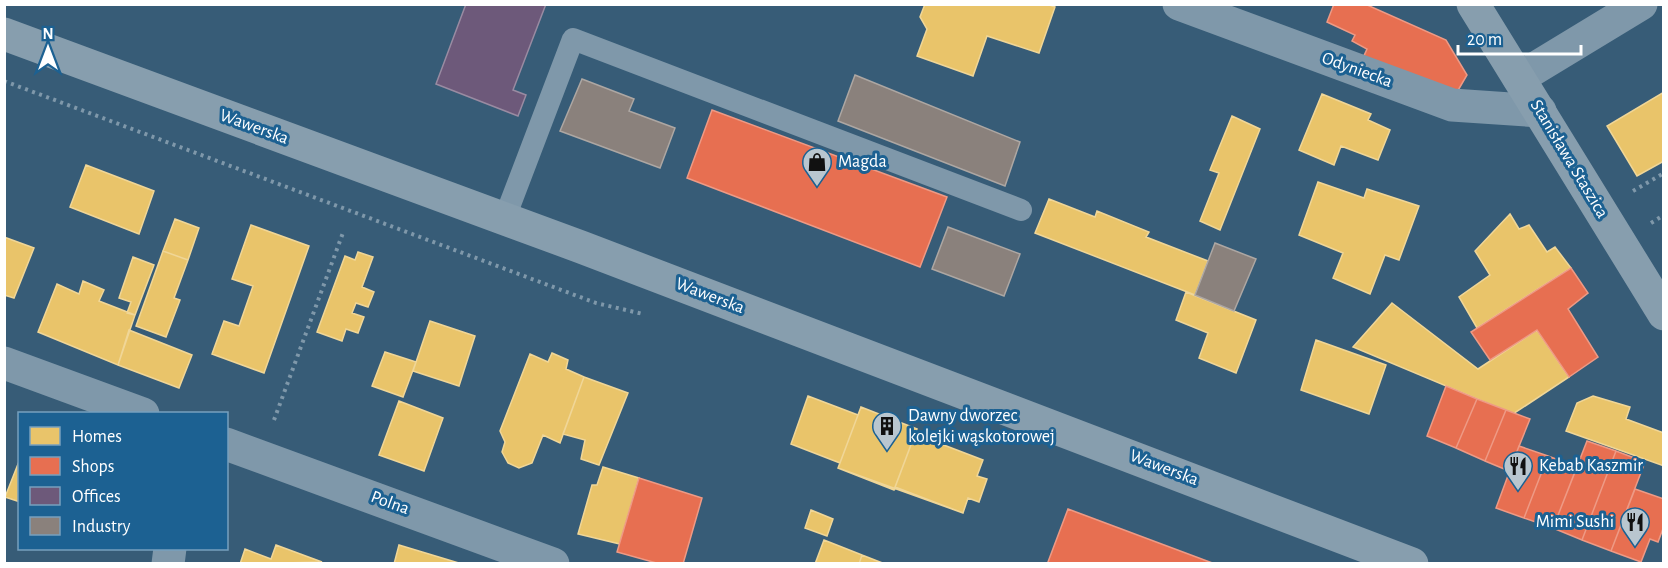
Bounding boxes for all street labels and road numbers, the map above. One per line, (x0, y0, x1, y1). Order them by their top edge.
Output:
street label: Odyniecka (1319, 49, 1395, 91)
street label: Stanisława Staszica (1527, 97, 1611, 221)
street label: Wawerska (217, 106, 291, 148)
street label: Wawerska (673, 275, 747, 317)
street label: Wawerska (1127, 447, 1201, 489)
street label: Polna (368, 488, 412, 518)

